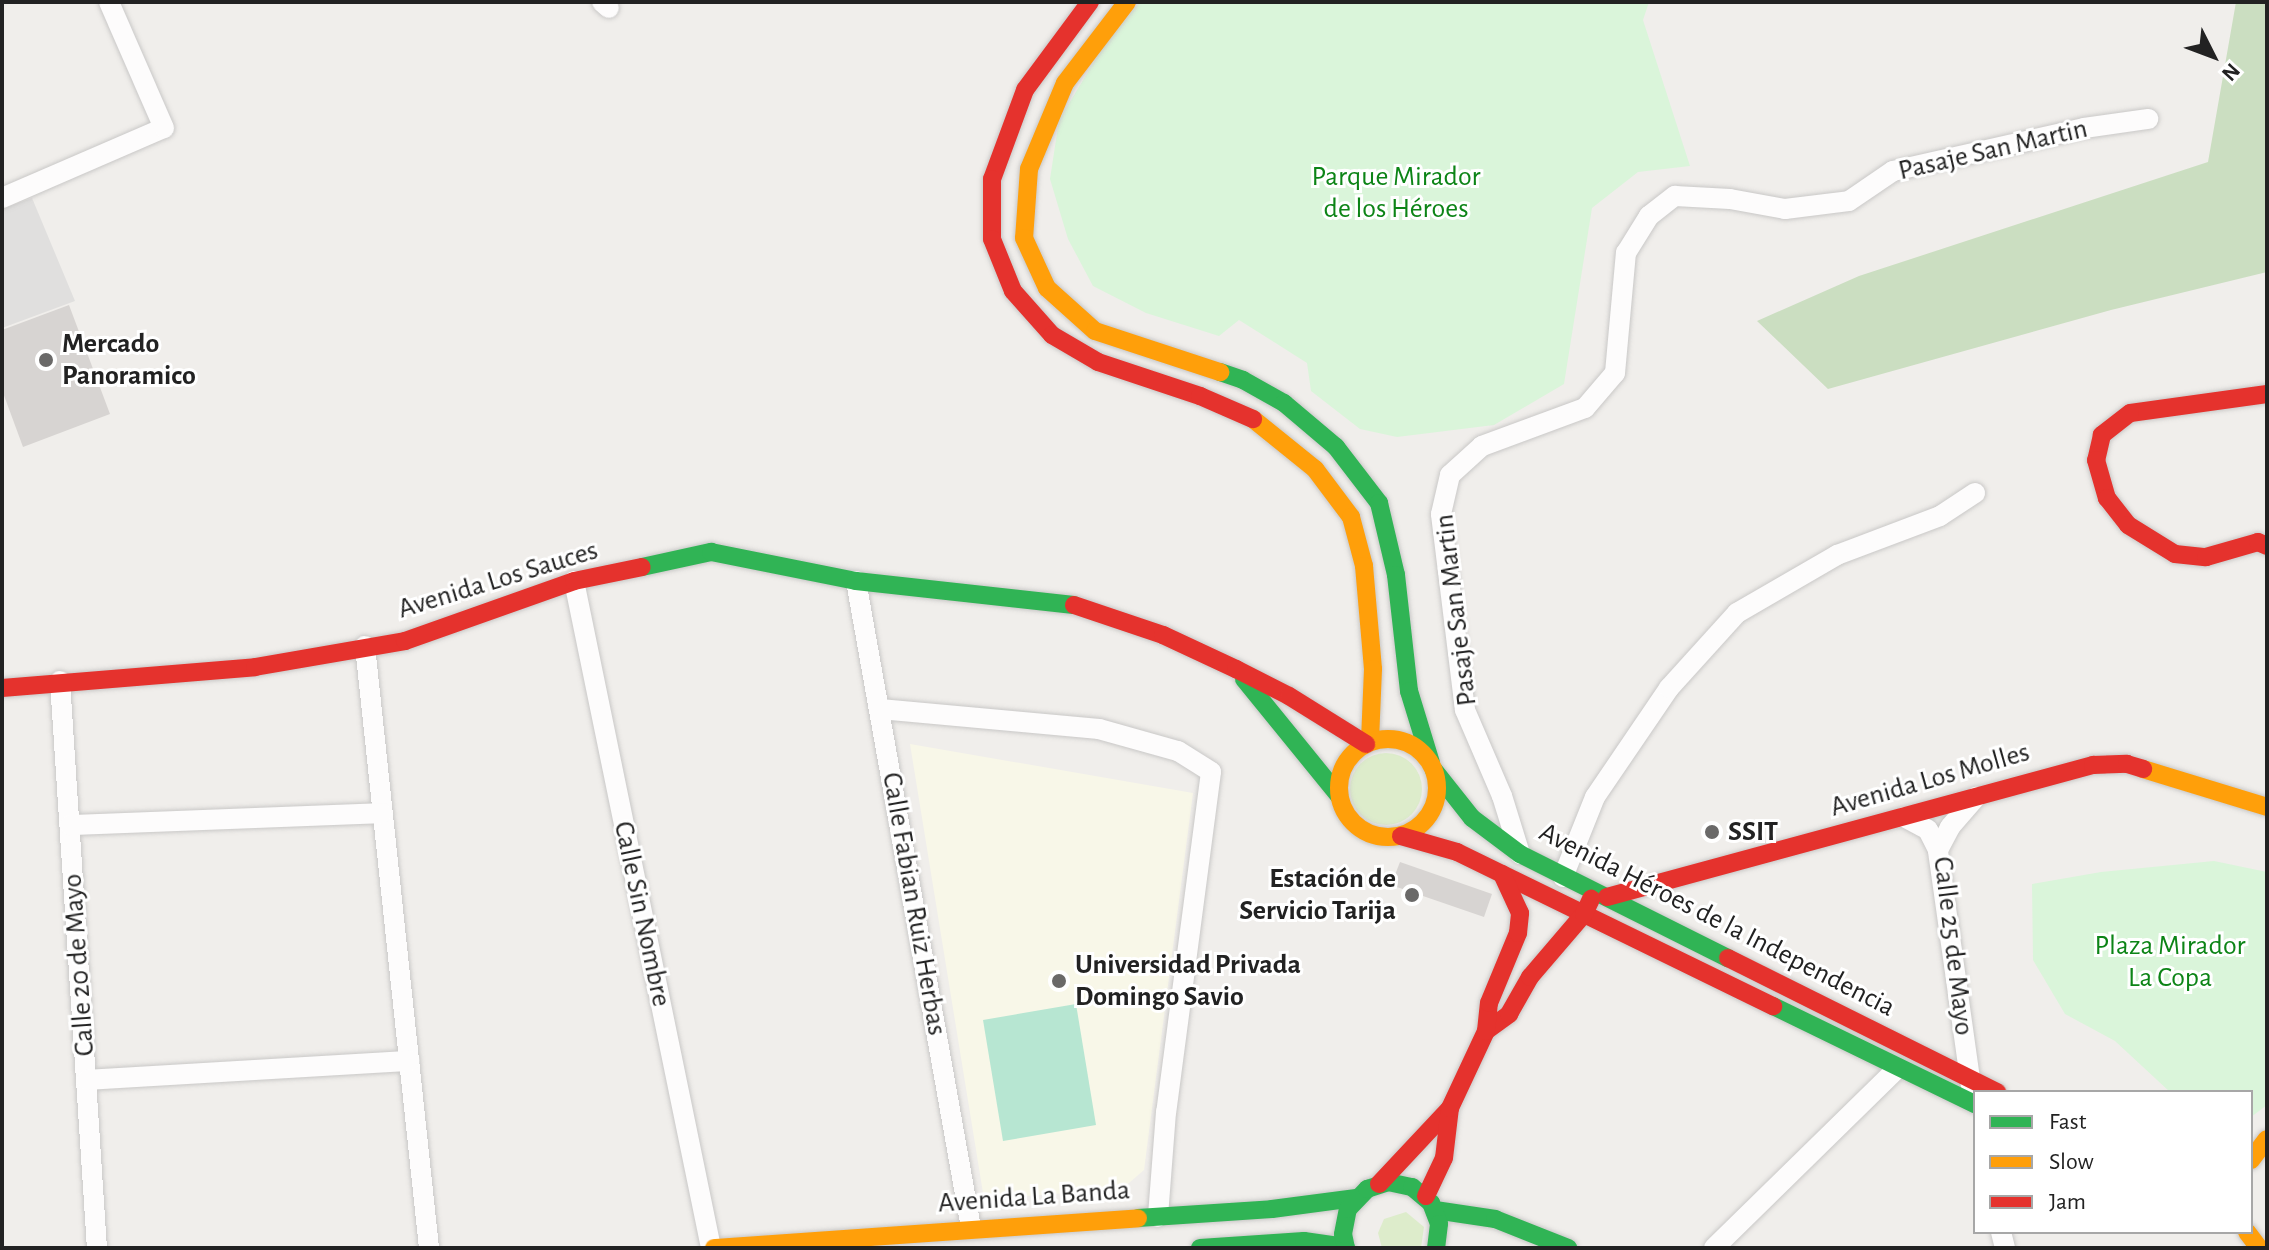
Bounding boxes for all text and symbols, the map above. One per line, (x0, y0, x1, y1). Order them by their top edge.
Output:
north arrow (2173, 16, 2253, 96)
text: N (2218, 59, 2244, 85)
street label: Pasaje San Martin (1895, 112, 2091, 188)
park label: Parque Mirador de los Héroes (1311, 160, 1481, 226)
place label: Mercado Panoramico (62, 327, 196, 393)
marker: Mercado Panoramico (37, 351, 55, 369)
street label: Pasaje San Martin (1428, 512, 1484, 708)
street label: Avenida Los Sauces (394, 534, 602, 626)
street label: Avenida Los Molles (1827, 736, 2033, 824)
street label: Calle Fabian Ruiz Herbas (874, 770, 954, 1038)
street label: Avenida Héroes de la Independencia (1533, 815, 1901, 1025)
place label: SSIT (1728, 815, 1778, 849)
street label: Calle Sin Nombre (606, 818, 678, 1010)
marker: SSIT (1703, 823, 1721, 841)
street label: Calle 25 de Mayo (1925, 855, 1981, 1037)
place label: Estación de Servicio Tarija (1239, 862, 1396, 928)
street label: Calle 20 de Mayo (56, 873, 102, 1057)
marker: Estación de Servicio Tarija (1403, 886, 1421, 904)
park label: Plaza Mirador La Copa (2094, 929, 2246, 995)
place label: Universidad Privada Domingo Savio (1075, 948, 1301, 1014)
marker: Universidad Privada Domingo Savio (1050, 972, 1068, 990)
legend (1973, 1090, 2253, 1234)
text: Fast (2049, 1110, 2086, 1134)
text: Slow (2049, 1150, 2094, 1174)
street label: Avenida La Banda (937, 1174, 1131, 1220)
text: Jam (2049, 1190, 2086, 1214)

